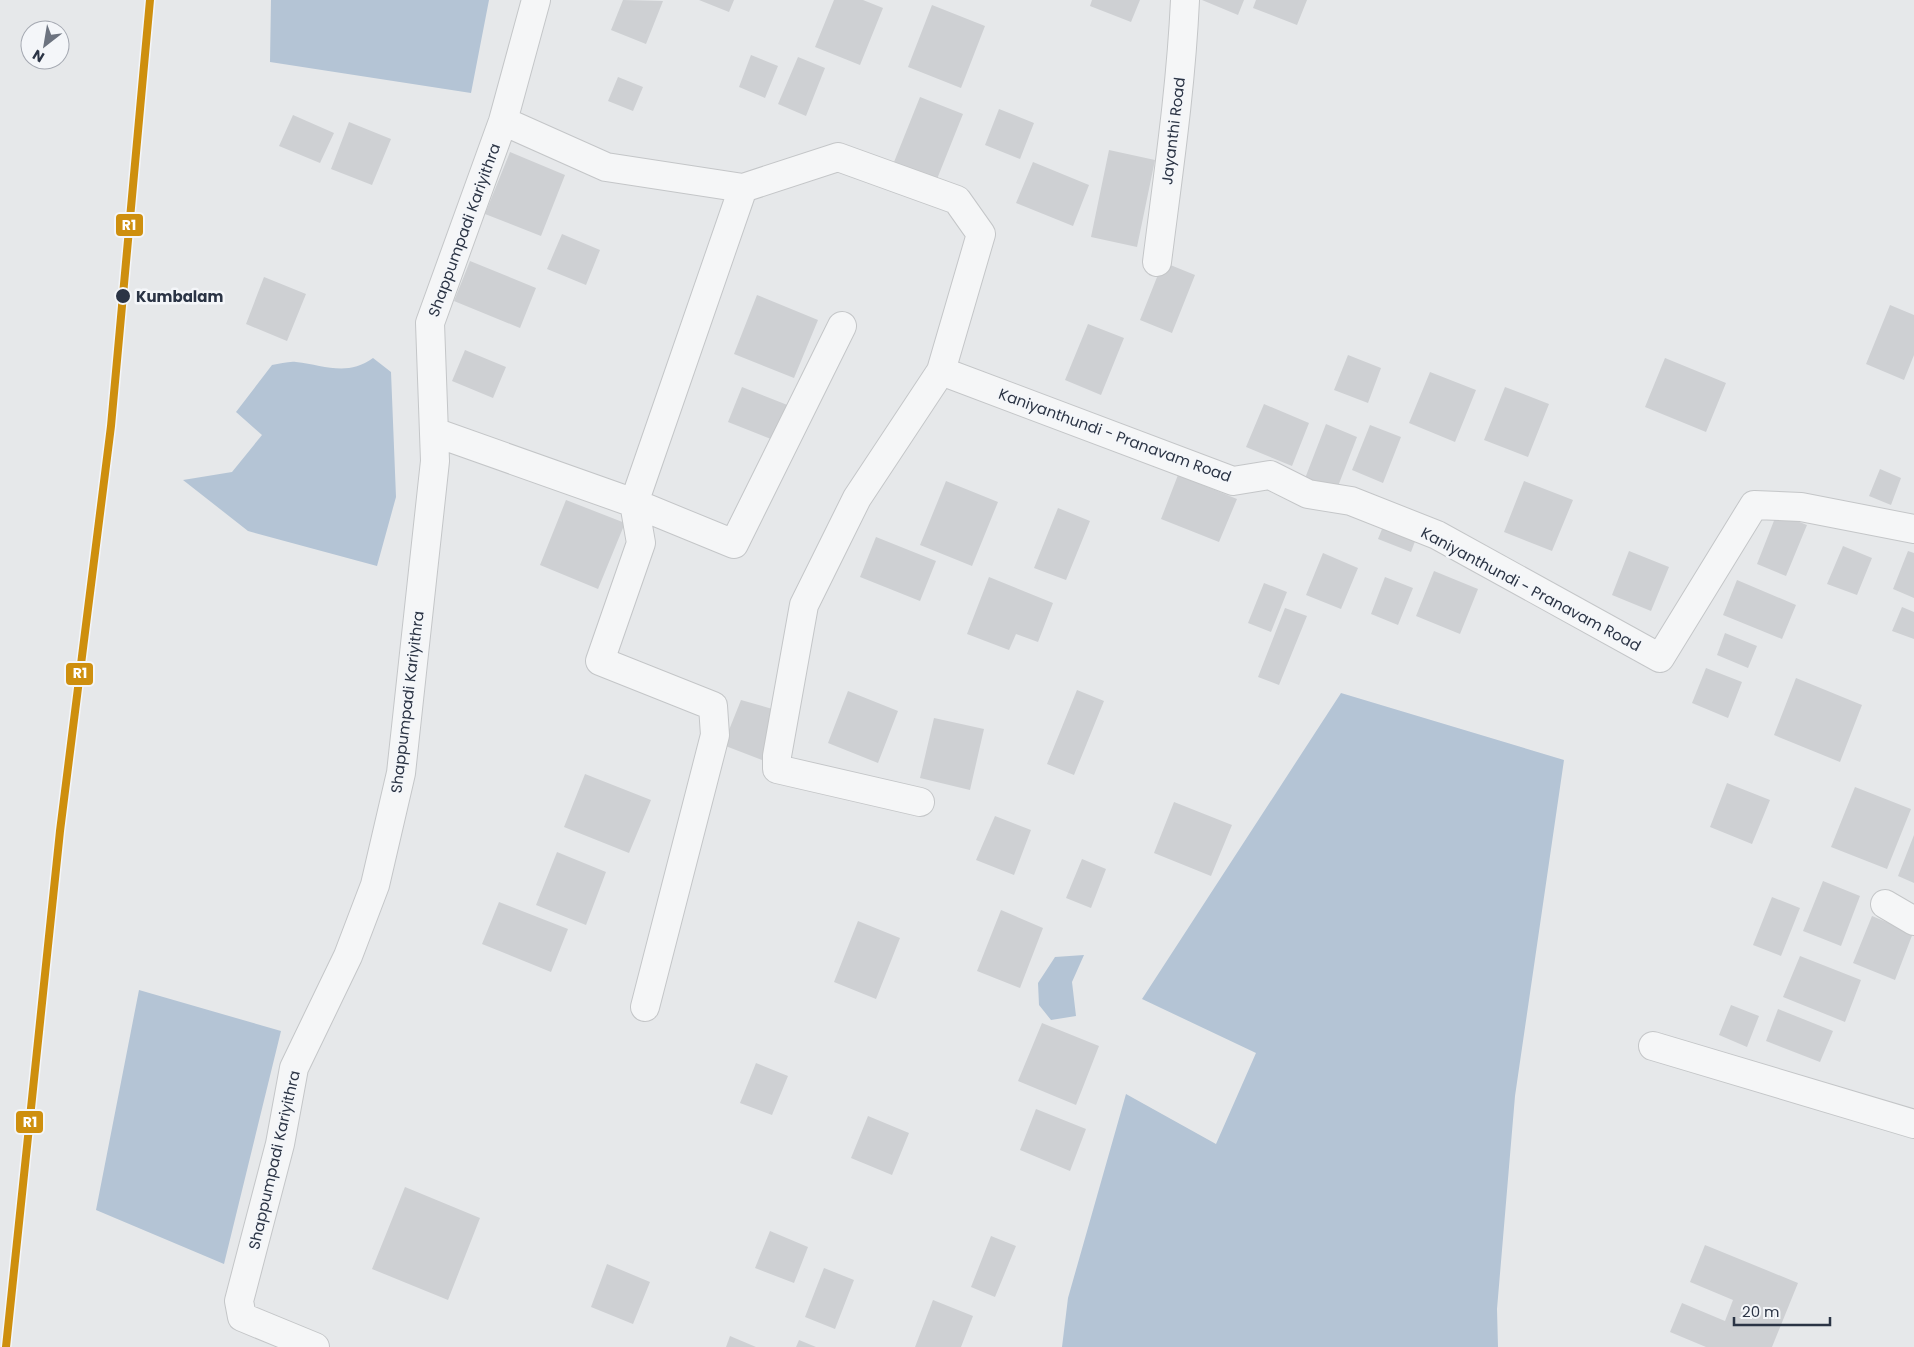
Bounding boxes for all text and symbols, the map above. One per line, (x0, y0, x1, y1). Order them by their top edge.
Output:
north arrow (20, 20, 70, 70)
text: N (29, 45, 48, 67)
street label: Jayanthi Road (1156, 76, 1190, 186)
street label: Shappumpadi Kariyithra (423, 140, 505, 320)
line badge: R1 (115, 213, 144, 237)
text: R1 (122, 215, 136, 235)
place label: Kumbalam (136, 286, 223, 307)
marker: Kumbalam (114, 287, 132, 305)
street label: Kaniyanthundi - Pranavam Road (996, 383, 1234, 487)
street label: Kaniyanthundi - Pranavam Road (1417, 522, 1645, 656)
street label: Shappumpadi Kariyithra (385, 610, 429, 794)
line badge: R1 (65, 662, 94, 686)
text: R1 (73, 663, 87, 683)
street label: Shappumpadi Kariyithra (243, 1068, 305, 1252)
line badge: R1 (15, 1110, 44, 1134)
text: R1 (23, 1112, 37, 1132)
scale bar (1734, 1294, 1830, 1326)
text: 20 m (1742, 1301, 1780, 1322)

